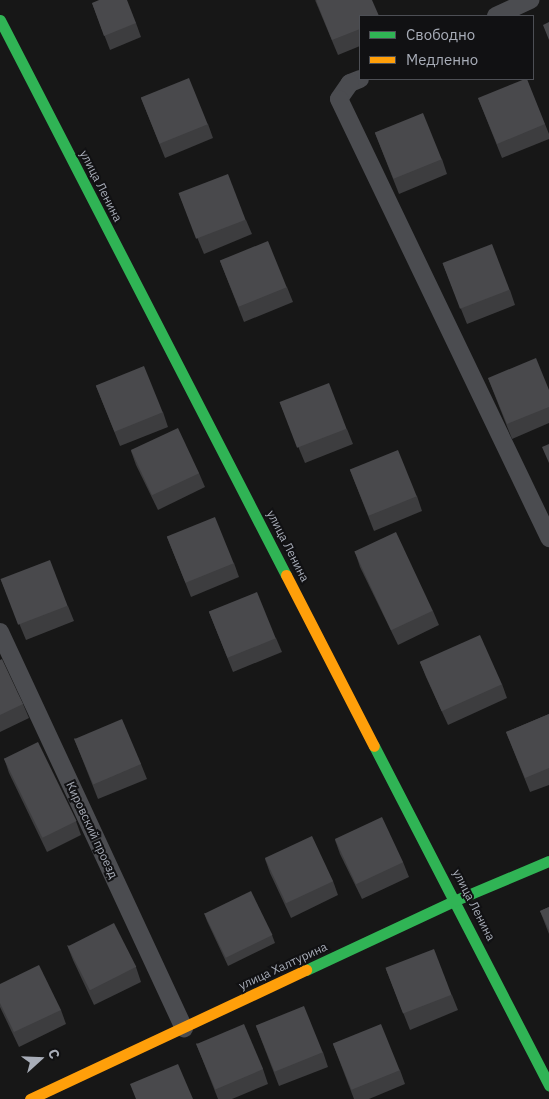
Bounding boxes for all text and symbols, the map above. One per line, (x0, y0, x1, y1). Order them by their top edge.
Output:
legend (359, 15, 534, 80)
text: Свободно (406, 25, 475, 44)
text: Медленно (406, 50, 478, 69)
street label: улица Ленина (77, 148, 125, 224)
street label: улица Ленина (264, 508, 312, 584)
street label: Кировский проезд (63, 779, 121, 881)
street label: улица Ленина (450, 867, 498, 943)
street label: улица Халтурина (237, 939, 329, 993)
north arrow (15, 1034, 65, 1084)
text: С (44, 1047, 64, 1061)

